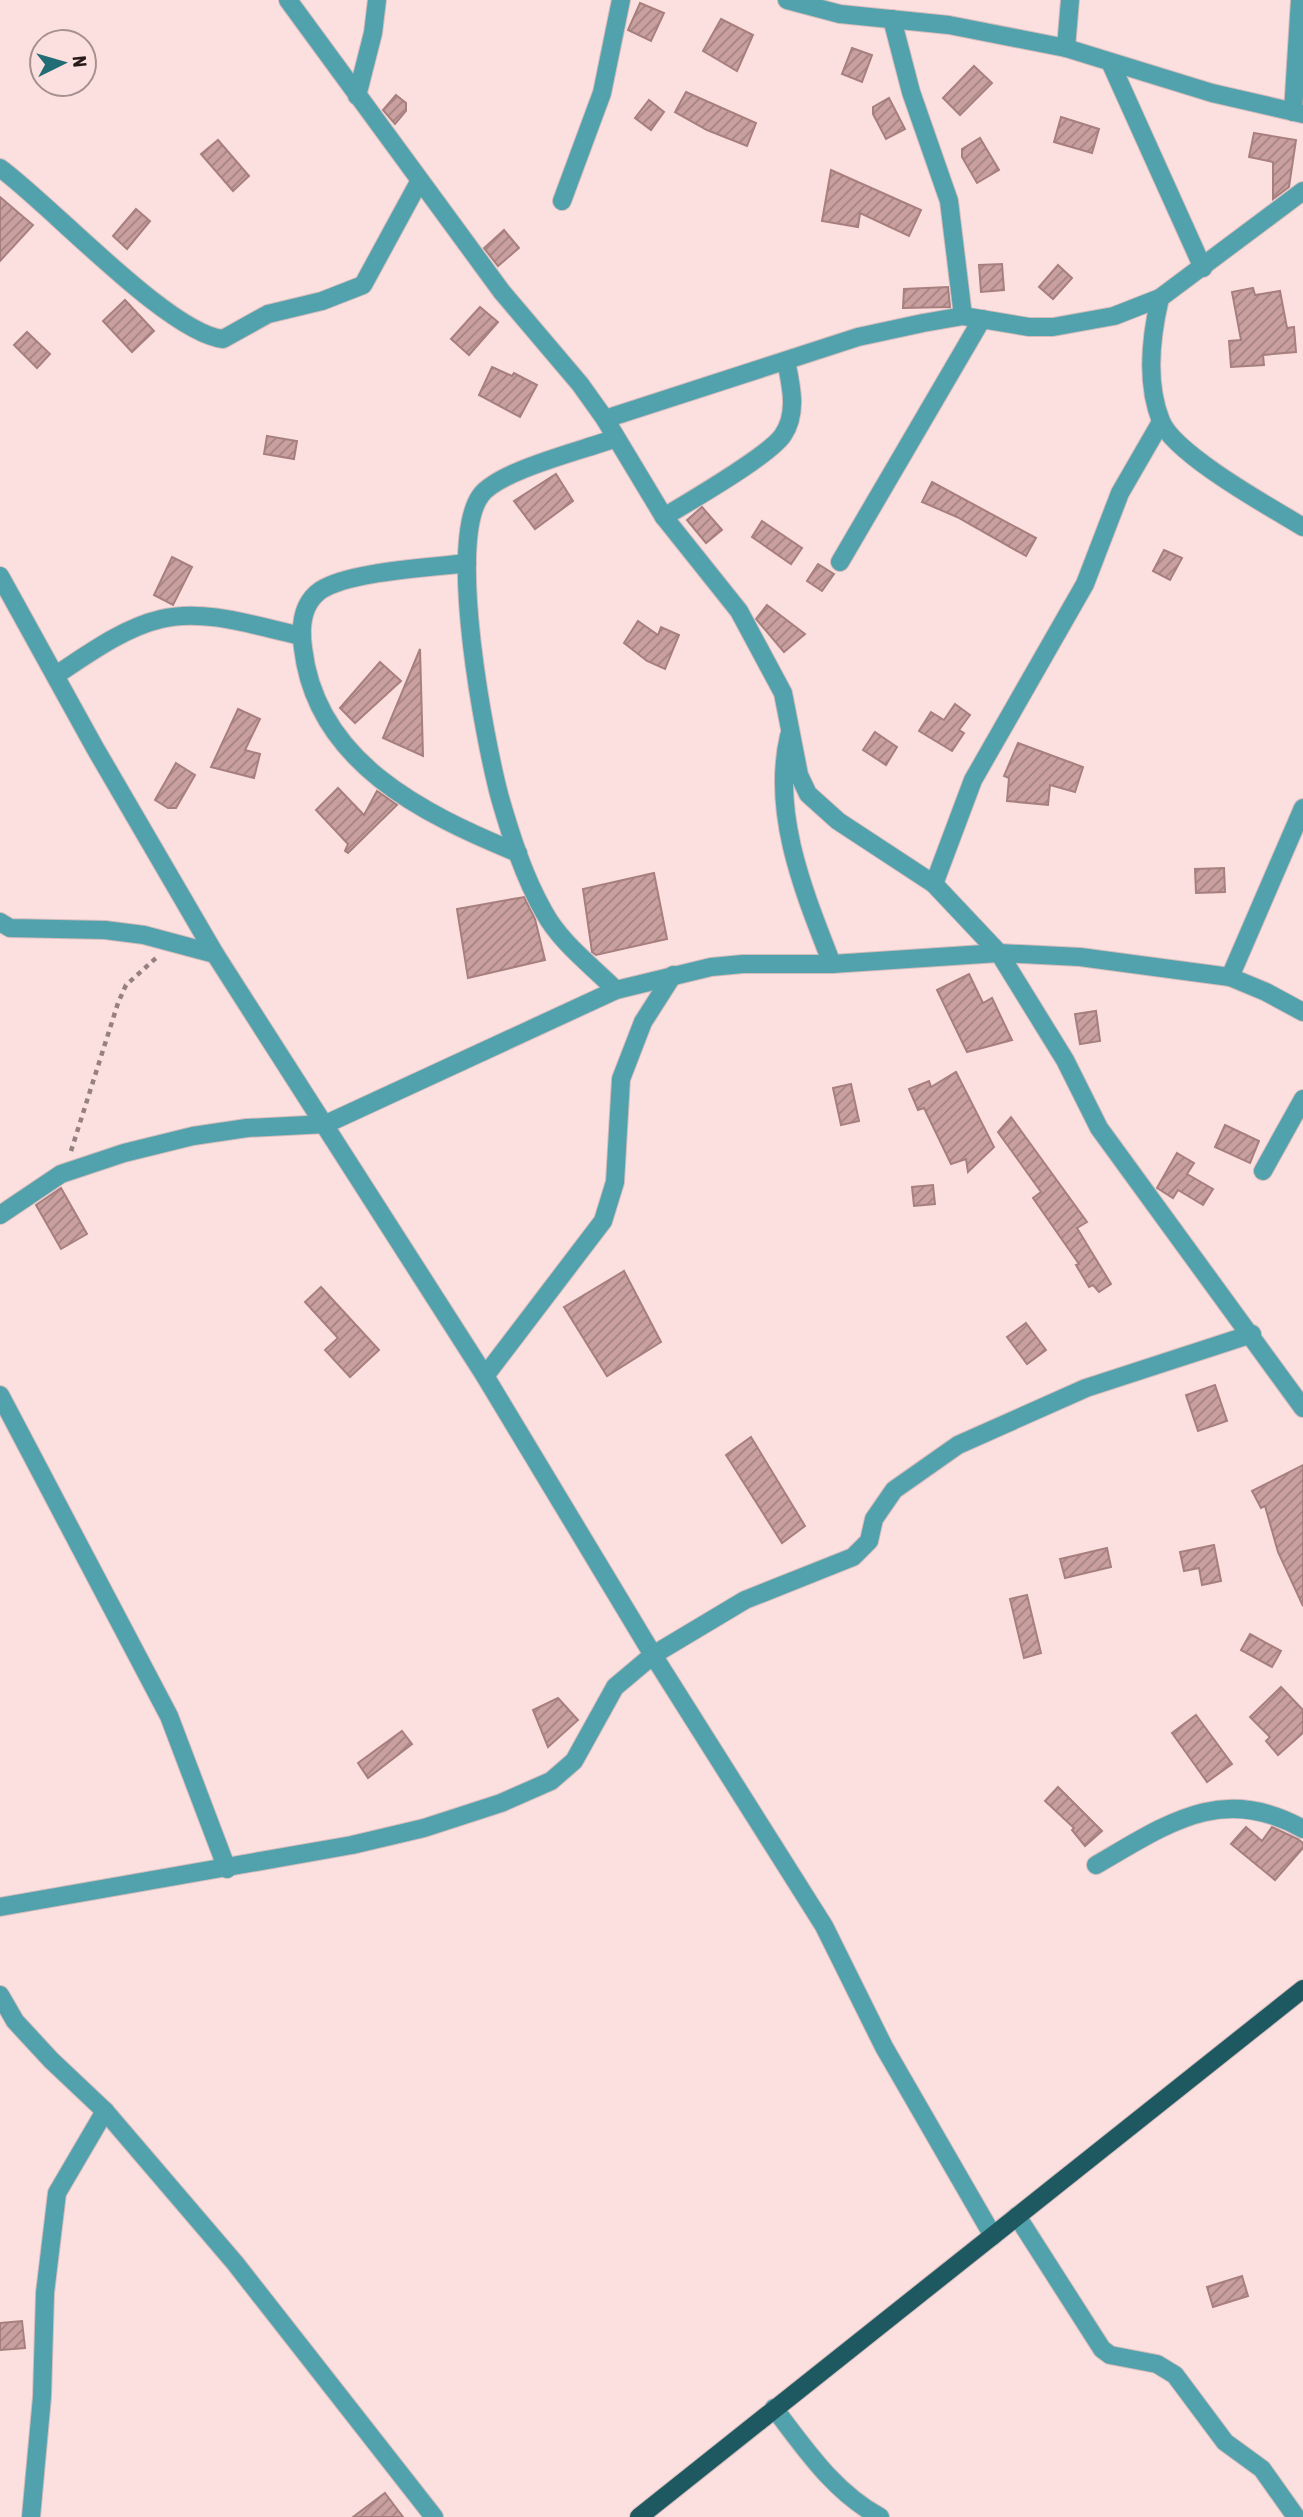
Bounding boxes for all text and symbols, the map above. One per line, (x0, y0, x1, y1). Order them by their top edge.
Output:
north arrow (28, 28, 98, 98)
text: N (68, 55, 91, 68)

